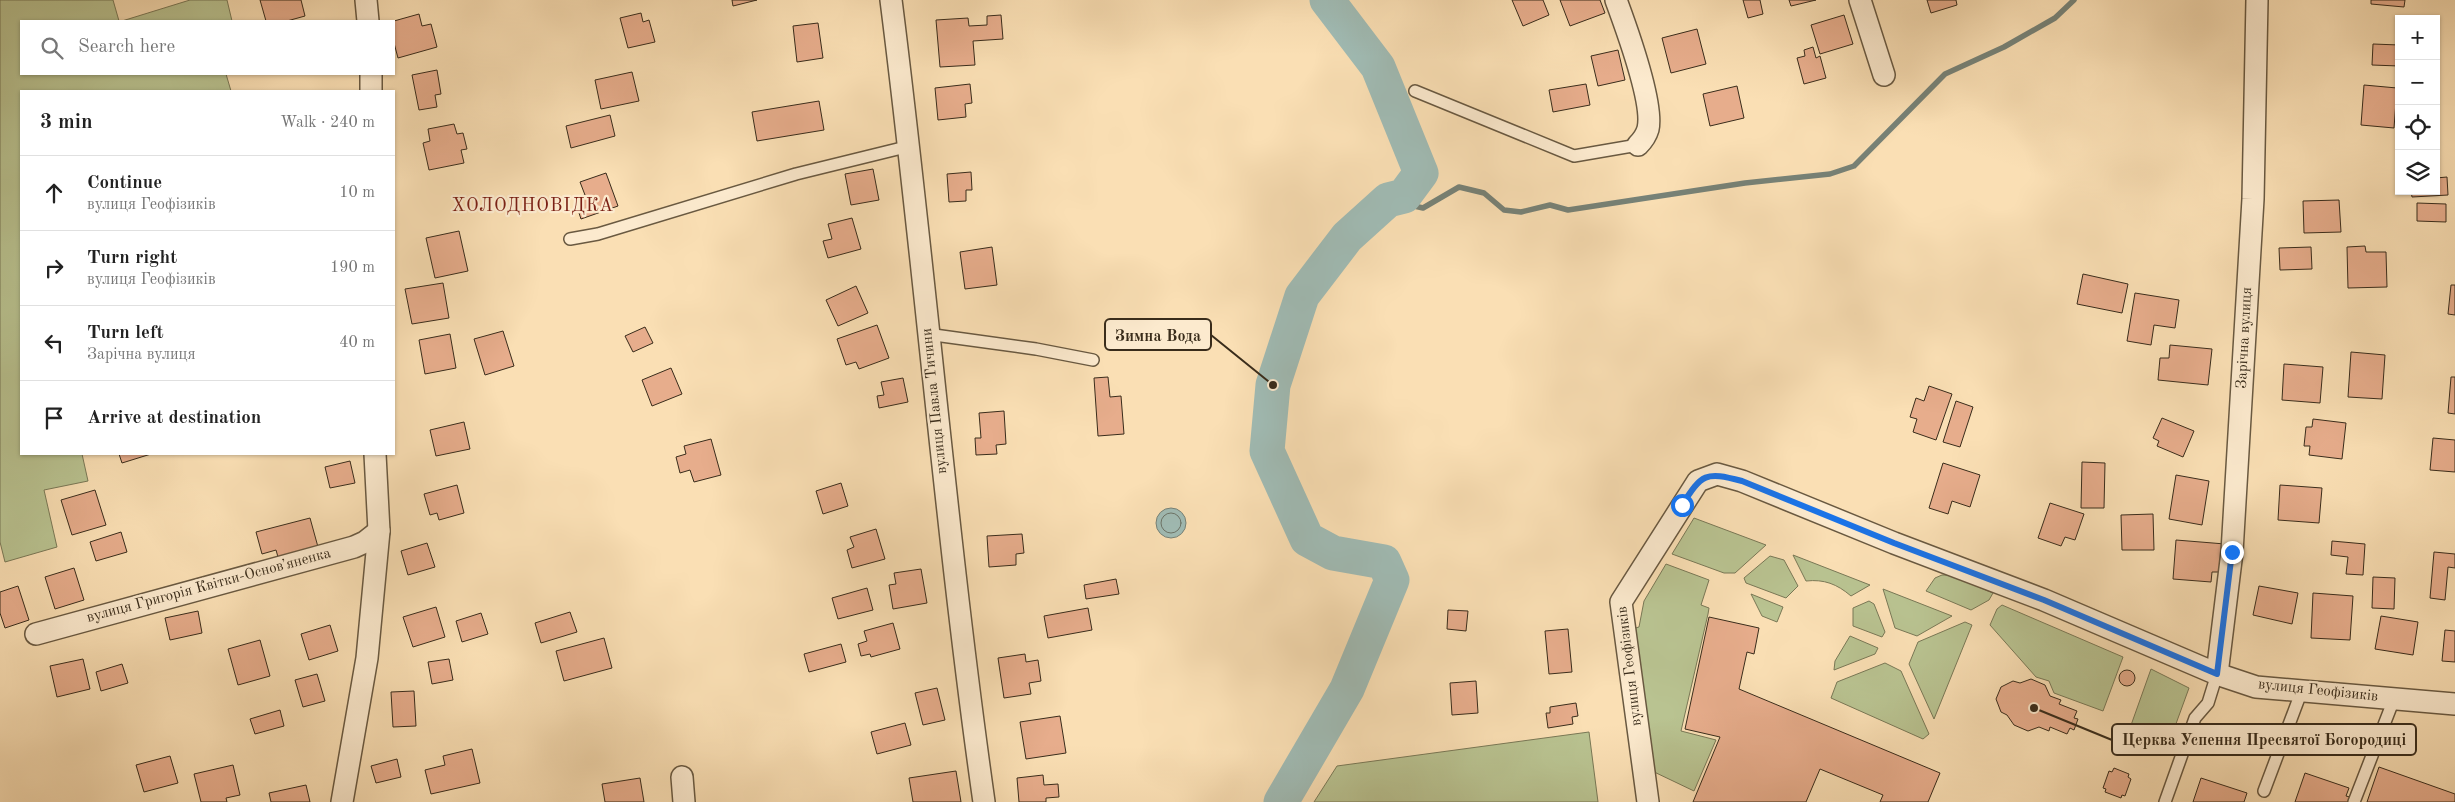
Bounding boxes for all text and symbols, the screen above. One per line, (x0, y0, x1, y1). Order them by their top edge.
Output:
map controls (2395, 15, 2440, 195)
button: + (2395, 15, 2440, 60)
search box (20, 20, 395, 75)
icon: search (38, 34, 66, 62)
text: Search here (78, 38, 175, 57)
button: − (2395, 60, 2440, 105)
button: locate (2395, 105, 2440, 150)
text: 3 min (40, 112, 93, 133)
text: Walk · 240 m (280, 115, 375, 131)
button: layers (2395, 150, 2440, 195)
text: Continue (87, 174, 162, 193)
icon: ahead (40, 179, 68, 207)
text: 10 m (339, 185, 375, 201)
text: вулиця Геофізиків (87, 197, 216, 213)
district label: ХОЛОДНОВІДКА (452, 197, 614, 215)
text: Turn right (87, 249, 177, 268)
icon: right (40, 254, 68, 282)
text: 190 m (330, 260, 375, 276)
text: вулиця Геофізиків (87, 272, 216, 288)
street label: Зарічна вулиця (2235, 287, 2255, 389)
callout: Зимна Вода (1105, 319, 1211, 350)
text: Turn left (87, 324, 164, 343)
street label: вулиця Павла Тичини (920, 327, 950, 475)
icon: left (40, 329, 68, 357)
text: Зимна Вода (1115, 329, 1201, 345)
text: 40 m (339, 335, 375, 351)
text: Зарічна вулиця (87, 347, 196, 363)
icon: arrive (40, 404, 68, 432)
text: Arrive at destination (87, 409, 261, 428)
route start (1671, 494, 1694, 517)
route end (2221, 541, 2244, 564)
street label: вулиця Григорія Квітки-Основʼяненка (85, 546, 333, 626)
street label: вулиця Геофізиків (1615, 605, 1645, 727)
street label: вулиця Геофізиків (2257, 677, 2379, 705)
callout: Церква Успення Пресвятої Богородиці (2112, 724, 2416, 755)
text: Церква Успення Пресвятої Богородиці (2122, 733, 2406, 749)

